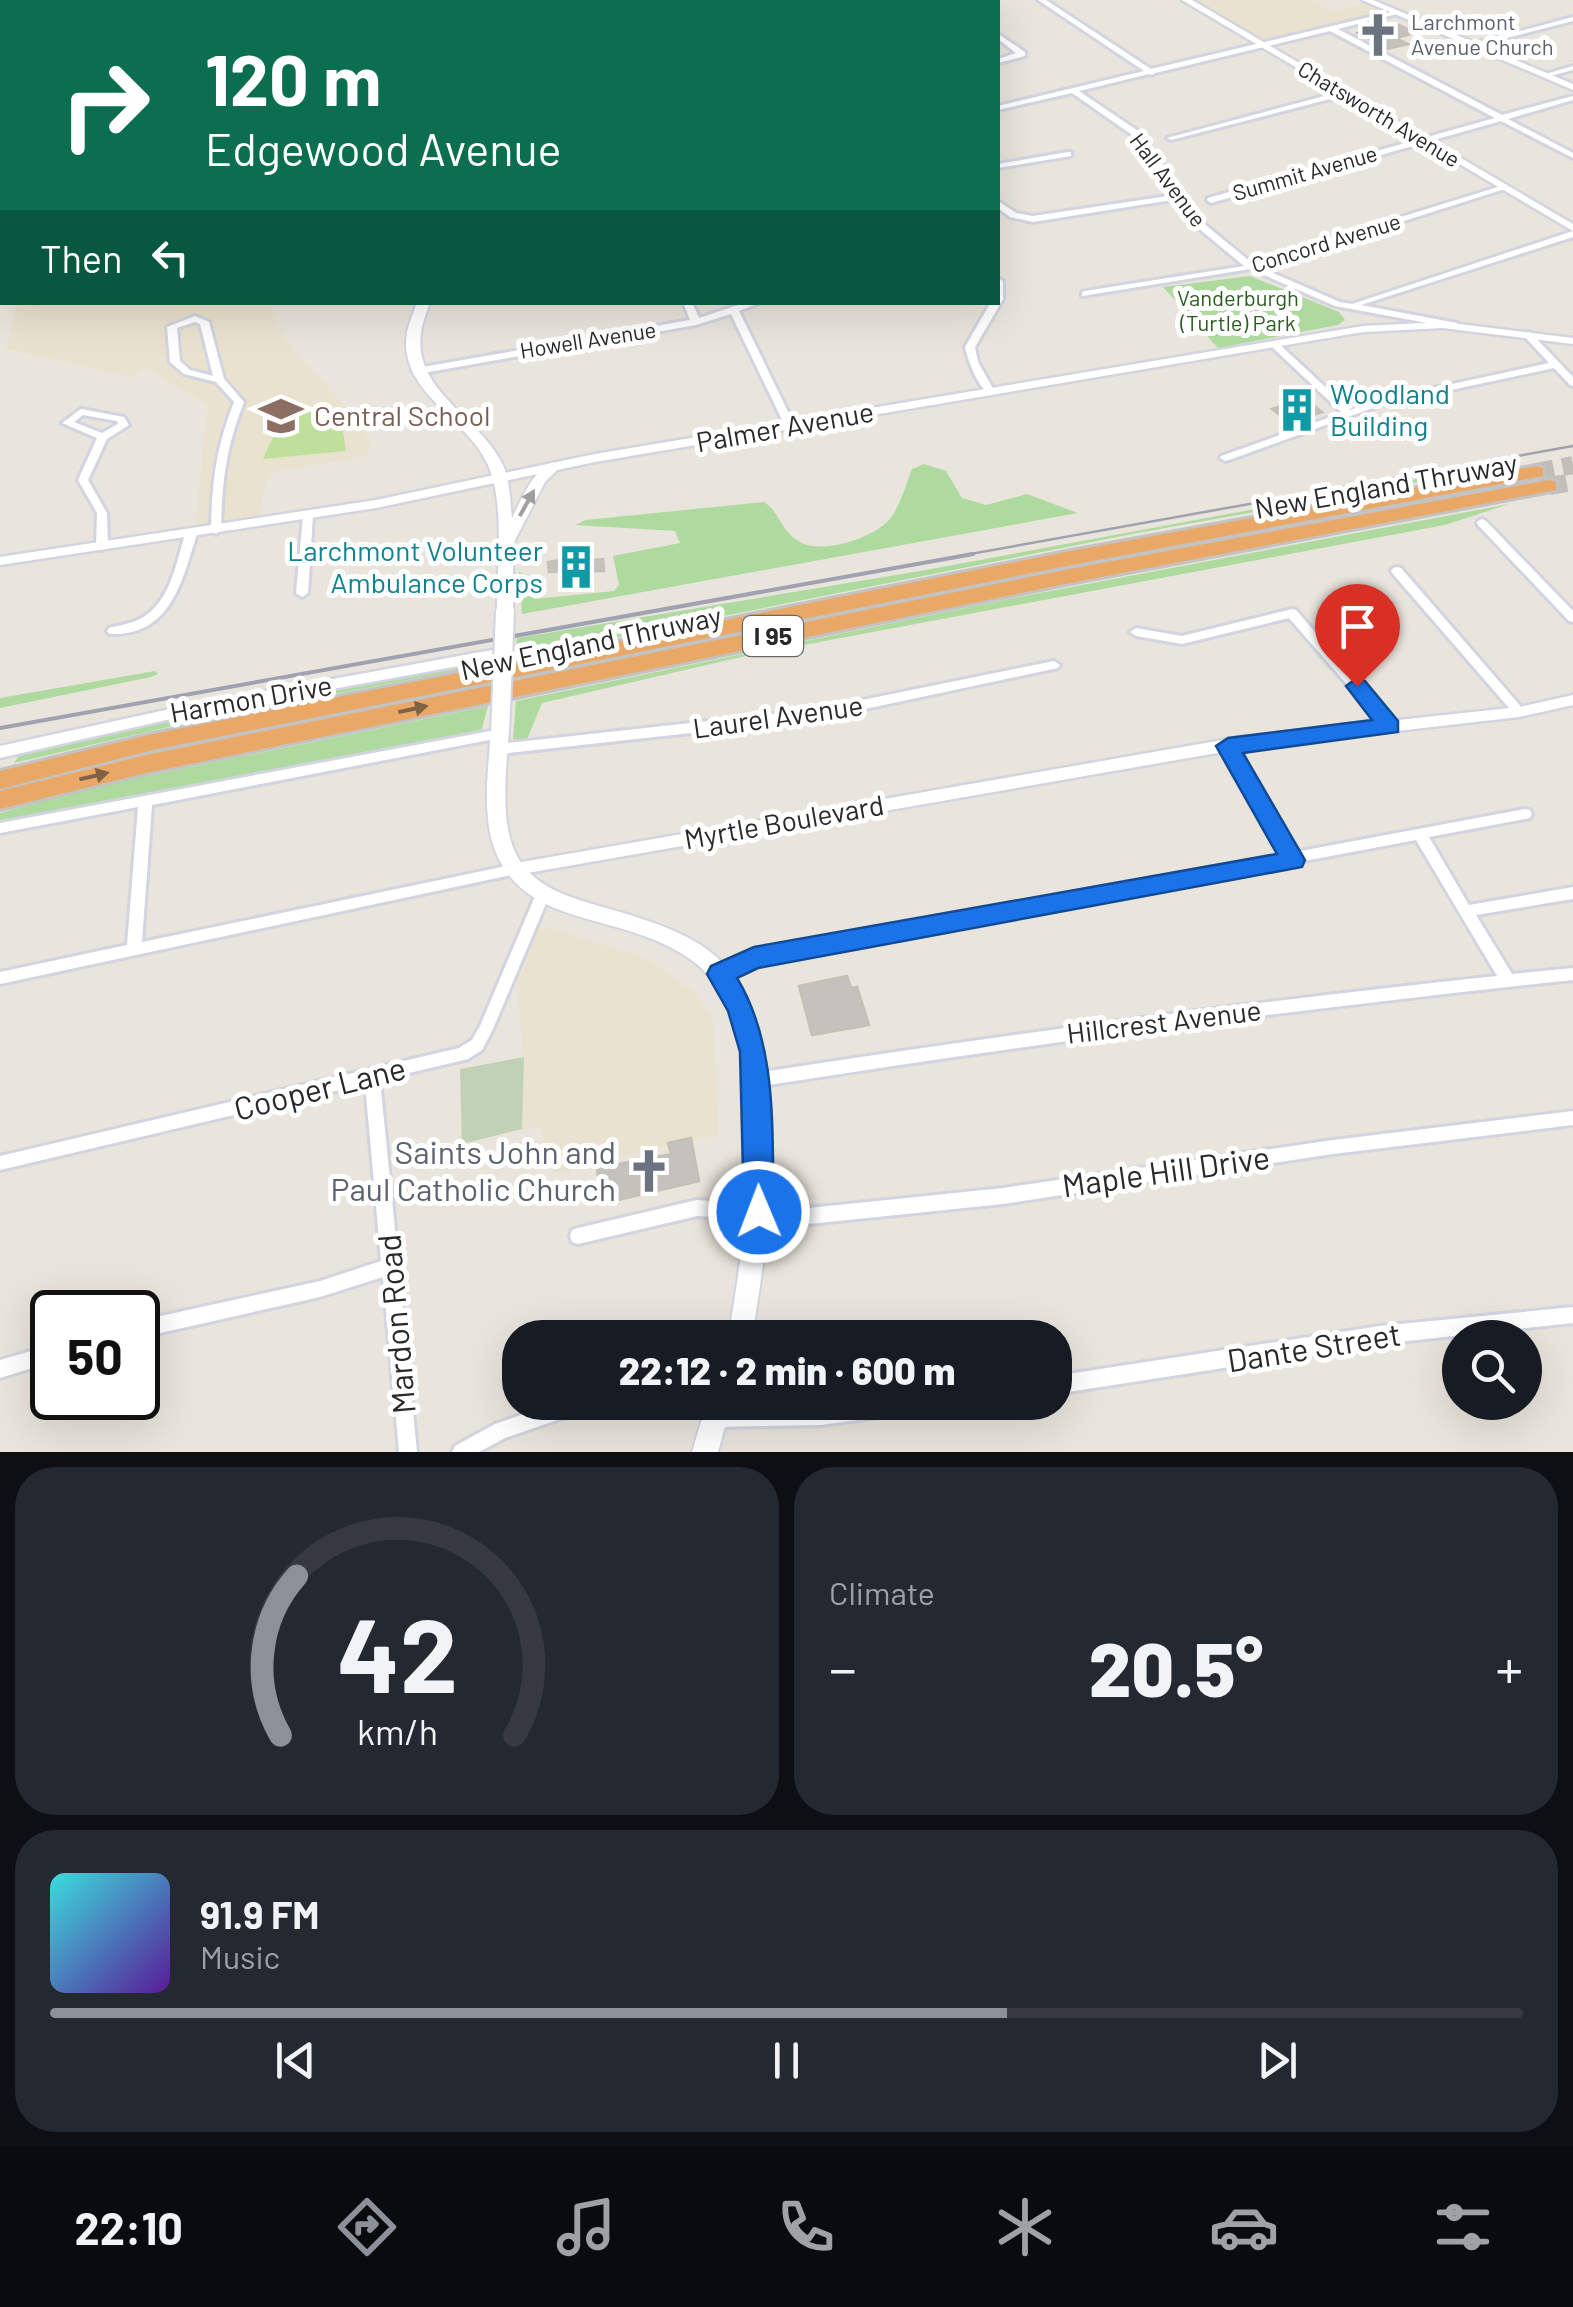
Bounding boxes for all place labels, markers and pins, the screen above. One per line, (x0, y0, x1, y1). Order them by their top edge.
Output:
place label: Larchmont Avenue Church (1411, 8, 1554, 59)
church icon: Larchmont Avenue Church (1354, 11, 1402, 59)
place label: Woodland Building (1330, 376, 1450, 442)
building icon: Woodland Building (1273, 386, 1321, 434)
school or university icon: Central School (257, 392, 305, 440)
place label: Central School (314, 398, 490, 432)
place label: Larchmont Volunteer Ambulance Corps (287, 533, 543, 599)
building icon: Larchmont Volunteer Ambulance Corps (552, 543, 600, 591)
pin (1315, 584, 1400, 687)
place label: Saints John and Paul Catholic Church (331, 1132, 616, 1207)
church icon: Saints John and Paul Catholic Church (625, 1147, 673, 1195)

